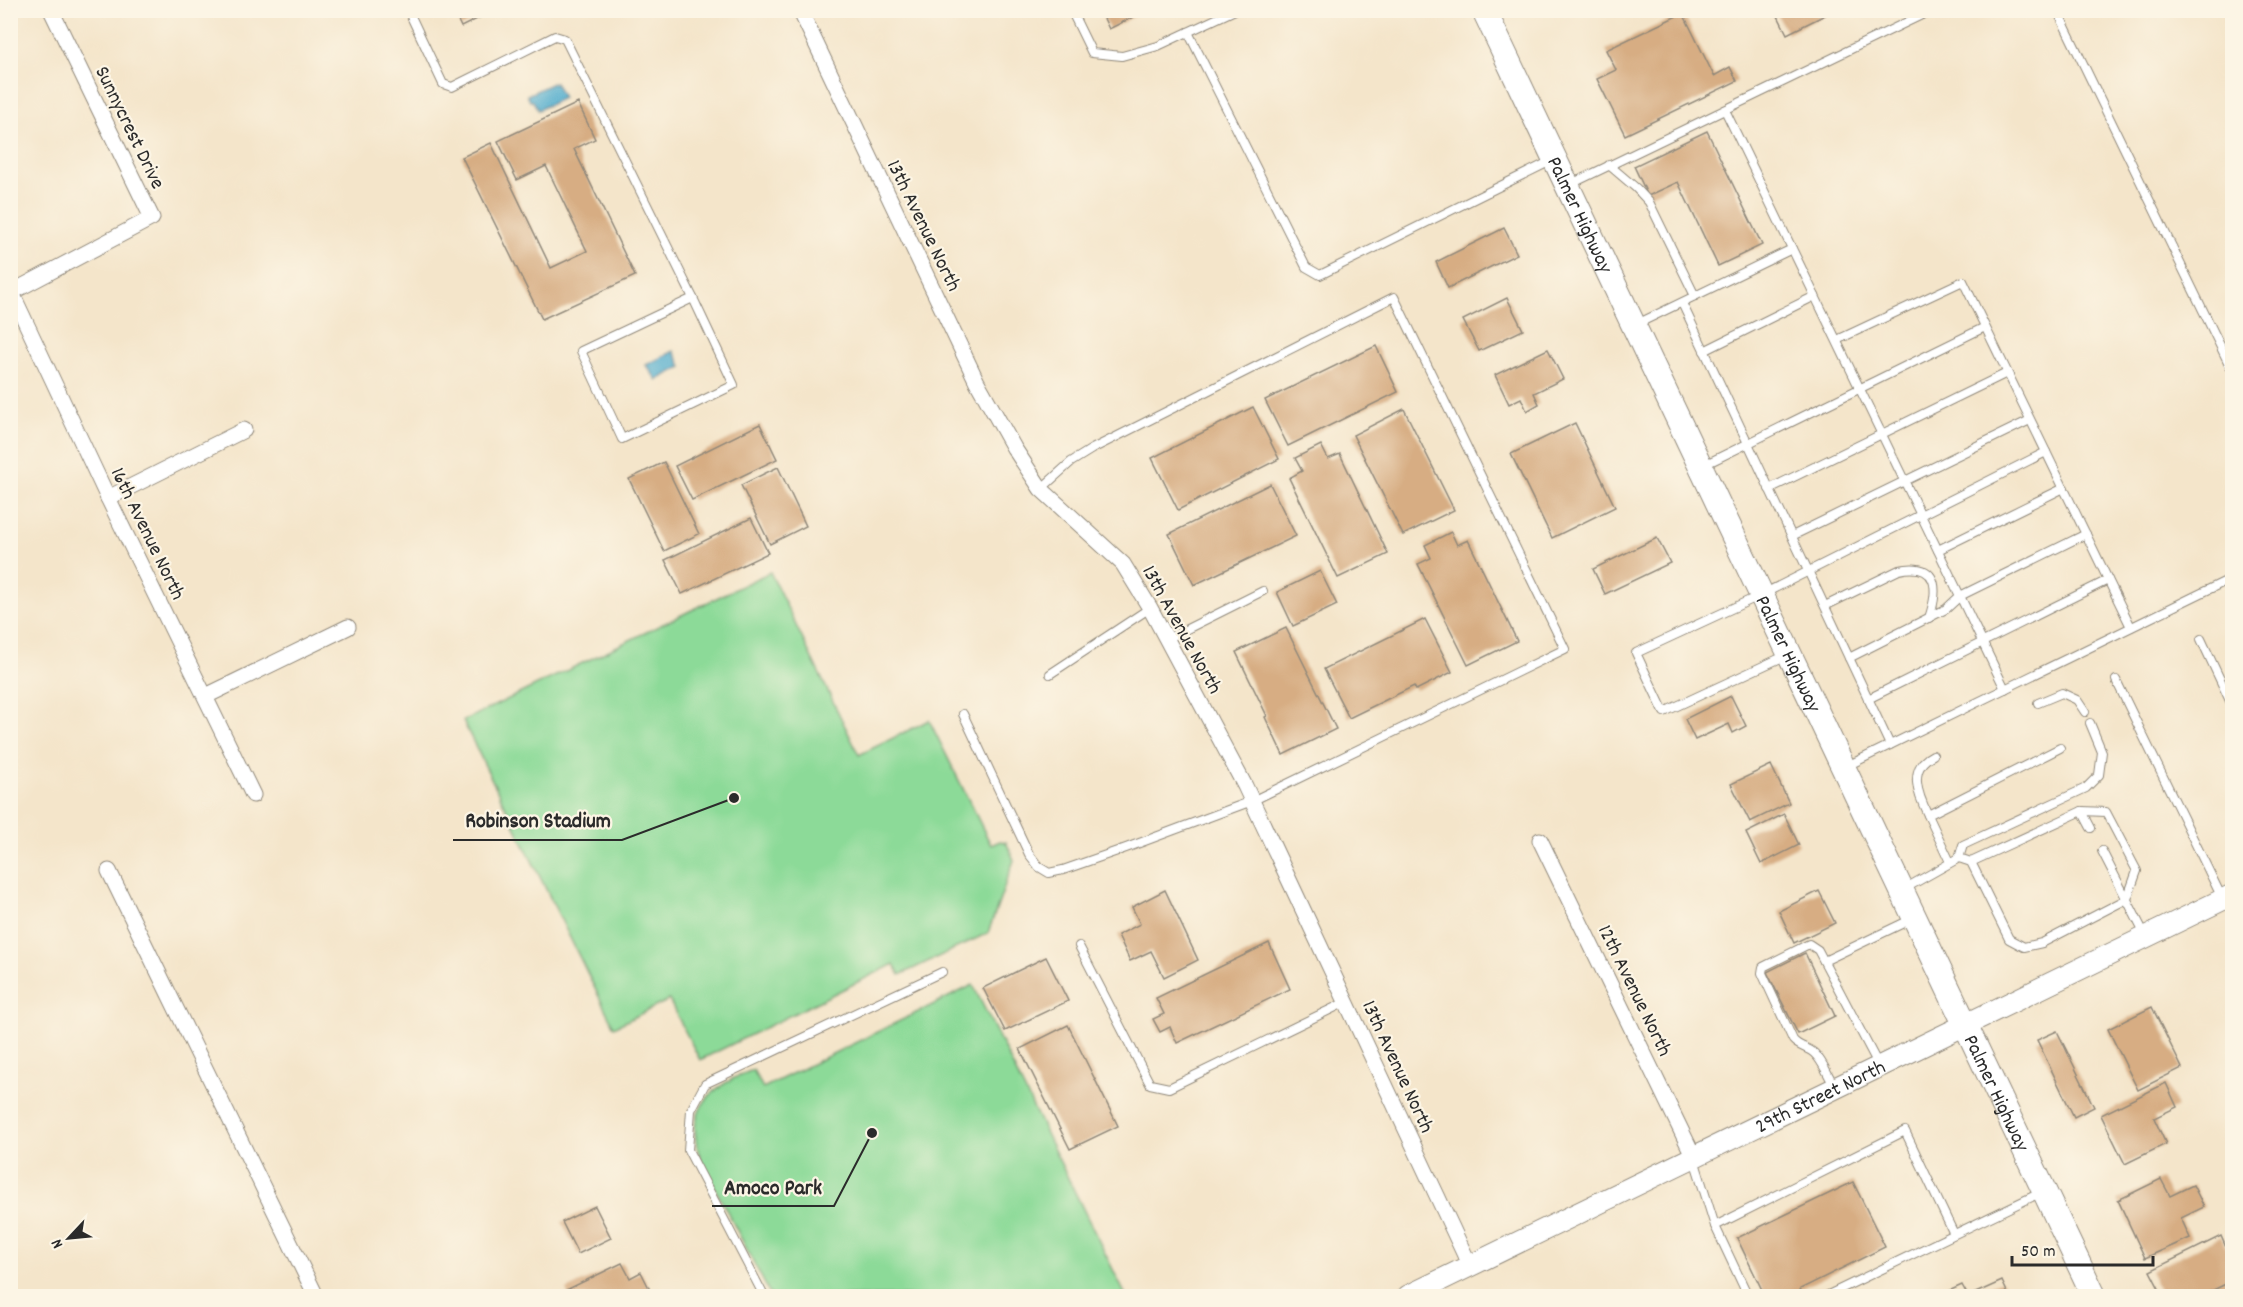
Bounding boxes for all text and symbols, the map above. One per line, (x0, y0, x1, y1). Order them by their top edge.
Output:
street label: Sunnycrest Drive (86, 62, 171, 195)
street label: Palmer Highway (1538, 152, 1619, 279)
street label: 13th Avenue North (877, 155, 967, 297)
street label: 16th Avenue North (101, 463, 191, 606)
street label: 13th Avenue North (1133, 561, 1228, 700)
street label: Palmer Highway (1746, 591, 1827, 718)
callout: Robinson Stadium (453, 800, 622, 840)
text: Robinson Stadium (465, 807, 611, 838)
street label: 12th Avenue North (1588, 920, 1678, 1062)
street label: 13th Avenue North (1352, 996, 1440, 1139)
street label: Palmer Highway (1954, 1030, 2035, 1157)
street label: 29th Street North (1751, 1054, 1891, 1143)
callout: Amoco Park (712, 1166, 834, 1206)
text: Amoco Park (724, 1174, 822, 1205)
north arrow (39, 1208, 99, 1268)
scale bar (2012, 1229, 2153, 1267)
text: N (46, 1235, 70, 1252)
text: 50 m (2021, 1240, 2056, 1265)

